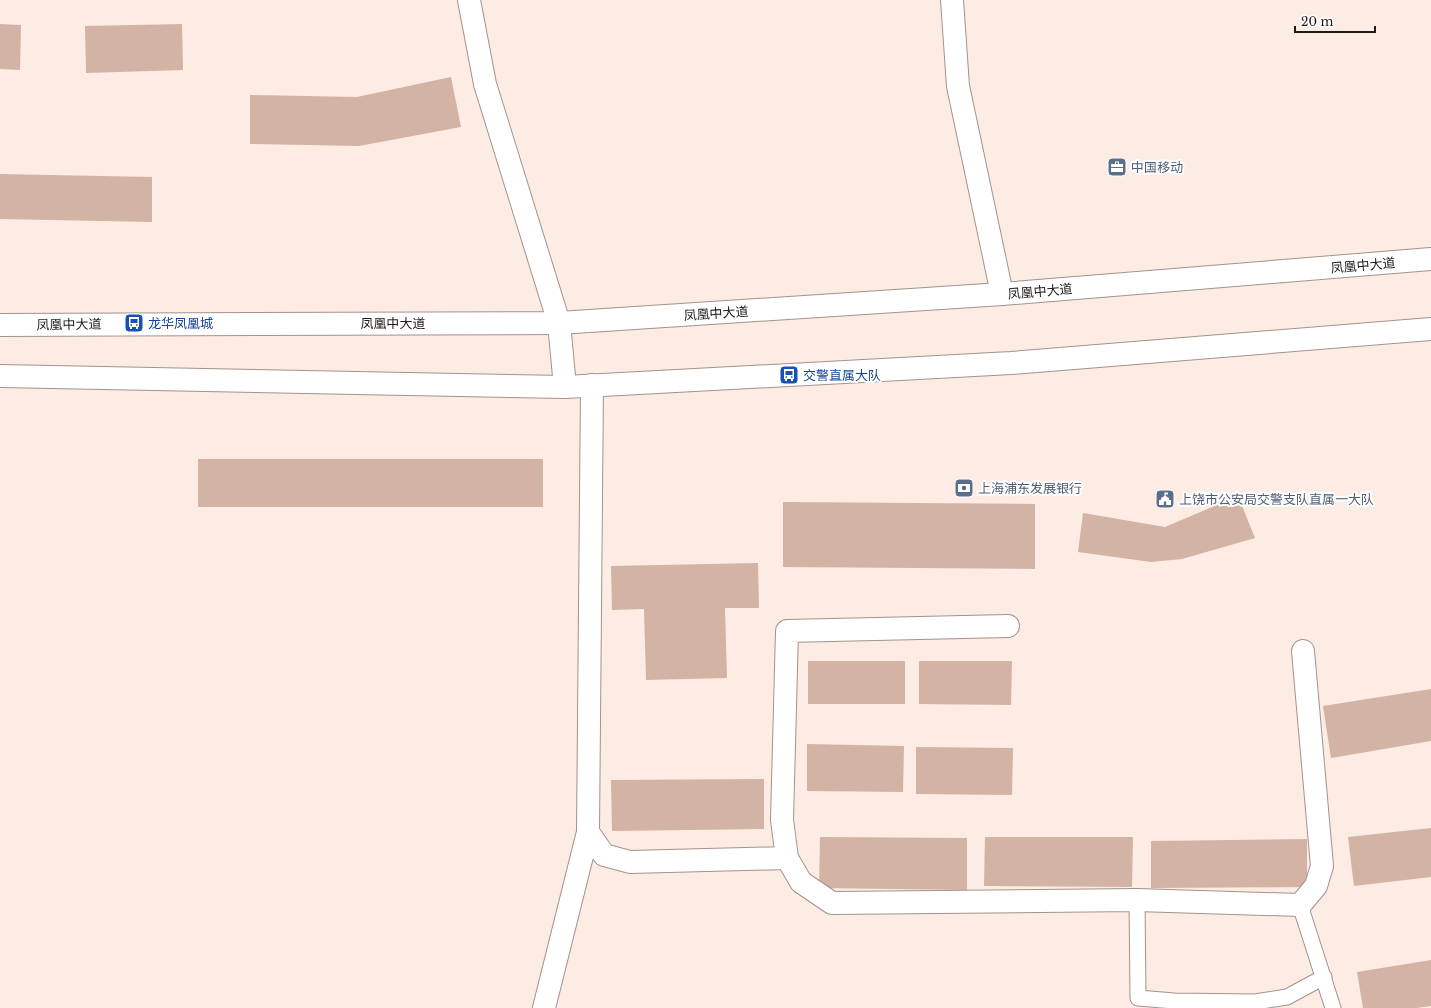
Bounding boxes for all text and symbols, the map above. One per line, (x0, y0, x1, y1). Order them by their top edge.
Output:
scale bar (1295, 8, 1375, 34)
text: 20 m (1301, 14, 1333, 29)
office icon: 中国移动 (1106, 156, 1128, 178)
place label: 中国移动 (1131, 159, 1183, 176)
street label: 凤凰中大道 (1330, 254, 1396, 277)
street label: 凤凰中大道 (1007, 280, 1073, 303)
street label: 凤凰中大道 (683, 303, 749, 324)
bus stop icon: 龙华凤凰城 (123, 312, 145, 334)
street label: 凤凰中大道 (36, 315, 102, 334)
place label: 龙华凤凰城 (148, 315, 213, 332)
street label: 凤凰中大道 (360, 315, 426, 332)
bus stop icon: 交警直属大队 (778, 364, 800, 386)
place label: 交警直属大队 (803, 367, 881, 384)
bank icon: 上海浦东发展银行 (953, 477, 975, 499)
place label: 上海浦东发展银行 (978, 480, 1082, 497)
public building icon: 上饶市公安局交警支队直属一大队 (1154, 488, 1176, 510)
place label: 上饶市公安局交警支队直属一大队 (1179, 491, 1374, 508)

